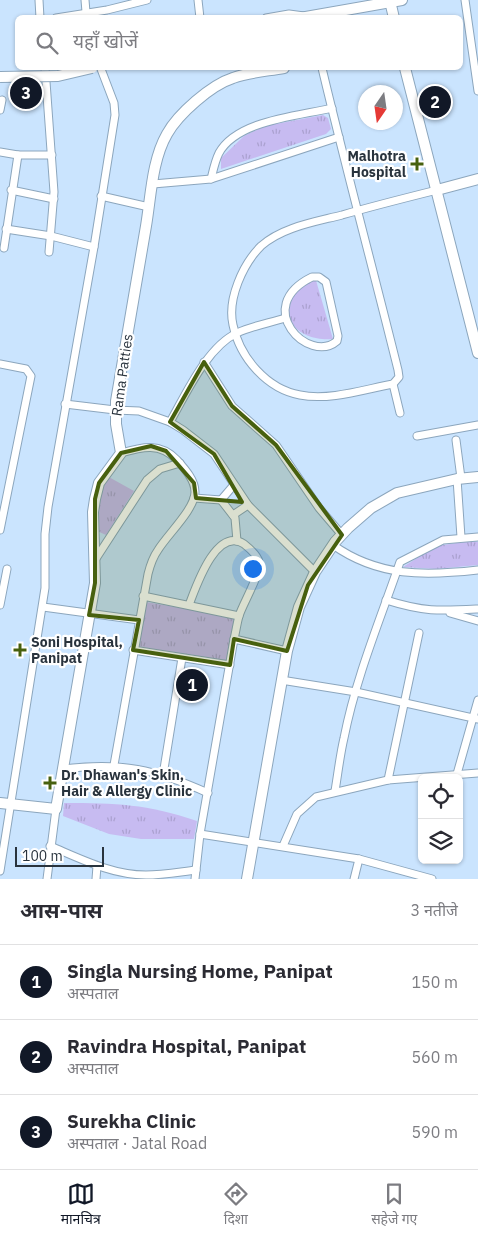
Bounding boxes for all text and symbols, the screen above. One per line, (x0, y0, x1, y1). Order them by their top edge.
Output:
search box (15, 15, 463, 70)
icon: search (33, 29, 61, 57)
text: यहाँ खोजें (73, 29, 138, 53)
pin: 3 (10, 74, 42, 112)
pin: 2 (419, 83, 451, 121)
north arrow (358, 85, 403, 130)
place label: Malhotra Hospital (347, 147, 406, 181)
marker: Malhotra Hospital (410, 157, 424, 171)
street label: Rama Patties (107, 333, 137, 417)
your location (240, 556, 266, 582)
place label: Soni Hospital, Panipat (31, 633, 123, 667)
marker: Soni Hospital, Panipat (13, 643, 27, 657)
pin: 1 (176, 666, 208, 704)
place label: Dr. Dhawan's Skin, Hair & Allergy Clinic (61, 766, 192, 800)
map controls (418, 774, 463, 864)
button: locate (418, 774, 463, 819)
marker: Dr. Dhawan's Skin, Hair & Allergy Clinic (43, 776, 57, 790)
button: layers (418, 819, 463, 864)
scale bar (15, 844, 104, 867)
text: 100 m (22, 847, 63, 865)
text: आस-पास (20, 896, 103, 924)
text: 3 नतीजे (411, 900, 458, 920)
text: Singla Nursing Home, Panipat (67, 959, 333, 983)
text: 1 (31, 972, 41, 992)
text: 150 m (411, 972, 458, 992)
text: अस्पताल (67, 983, 119, 1003)
text: Ravindra Hospital, Panipat (67, 1034, 306, 1058)
text: 2 (31, 1047, 41, 1067)
text: 560 m (411, 1047, 458, 1067)
text: अस्पताल (67, 1058, 119, 1078)
text: Surekha Clinic (67, 1109, 196, 1133)
text: 3 (31, 1122, 41, 1142)
text: 590 m (411, 1122, 458, 1142)
text: अस्पताल · Jatal Road (67, 1133, 207, 1153)
tab: मानचित्र (61, 1180, 101, 1230)
tab: दिशा (222, 1180, 250, 1230)
tab: सहेजे गए (371, 1180, 417, 1230)

